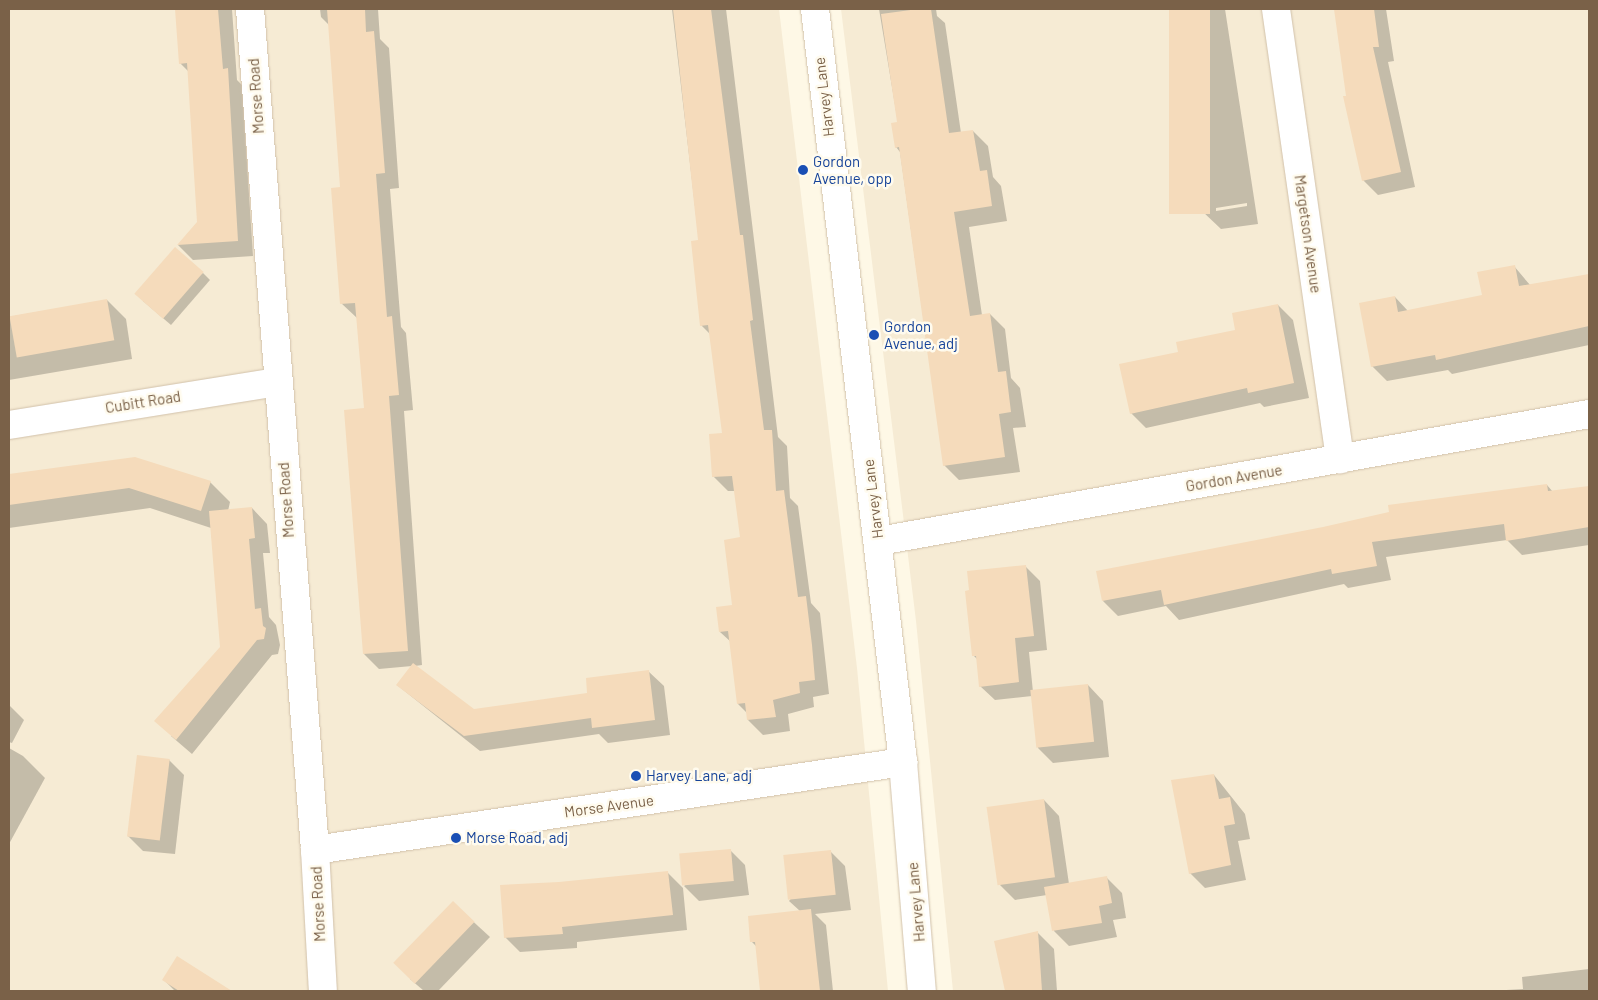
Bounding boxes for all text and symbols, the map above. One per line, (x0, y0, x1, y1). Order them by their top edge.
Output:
street label: Harvey Lane (810, 56, 838, 138)
street label: Morse Road (244, 58, 268, 134)
place label: Gordon Avenue, opp (813, 152, 892, 187)
marker: Gordon Avenue, opp (797, 164, 809, 176)
street label: Margetson Avenue (1291, 174, 1325, 294)
place label: Gordon Avenue, adj (884, 317, 958, 352)
marker: Gordon Avenue, adj (868, 329, 880, 341)
street label: Cubitt Road (104, 387, 182, 417)
street label: Harvey Lane (859, 458, 887, 540)
street label: Gordon Avenue (1184, 461, 1284, 495)
street label: Morse Road (274, 462, 298, 538)
place label: Harvey Lane, adj (646, 767, 752, 785)
marker: Harvey Lane, adj (630, 770, 642, 782)
street label: Morse Avenue (563, 791, 655, 821)
place label: Morse Road, adj (466, 829, 568, 847)
marker: Morse Road, adj (450, 832, 462, 844)
street label: Harvey Lane (904, 861, 928, 943)
street label: Morse Road (307, 866, 329, 942)

